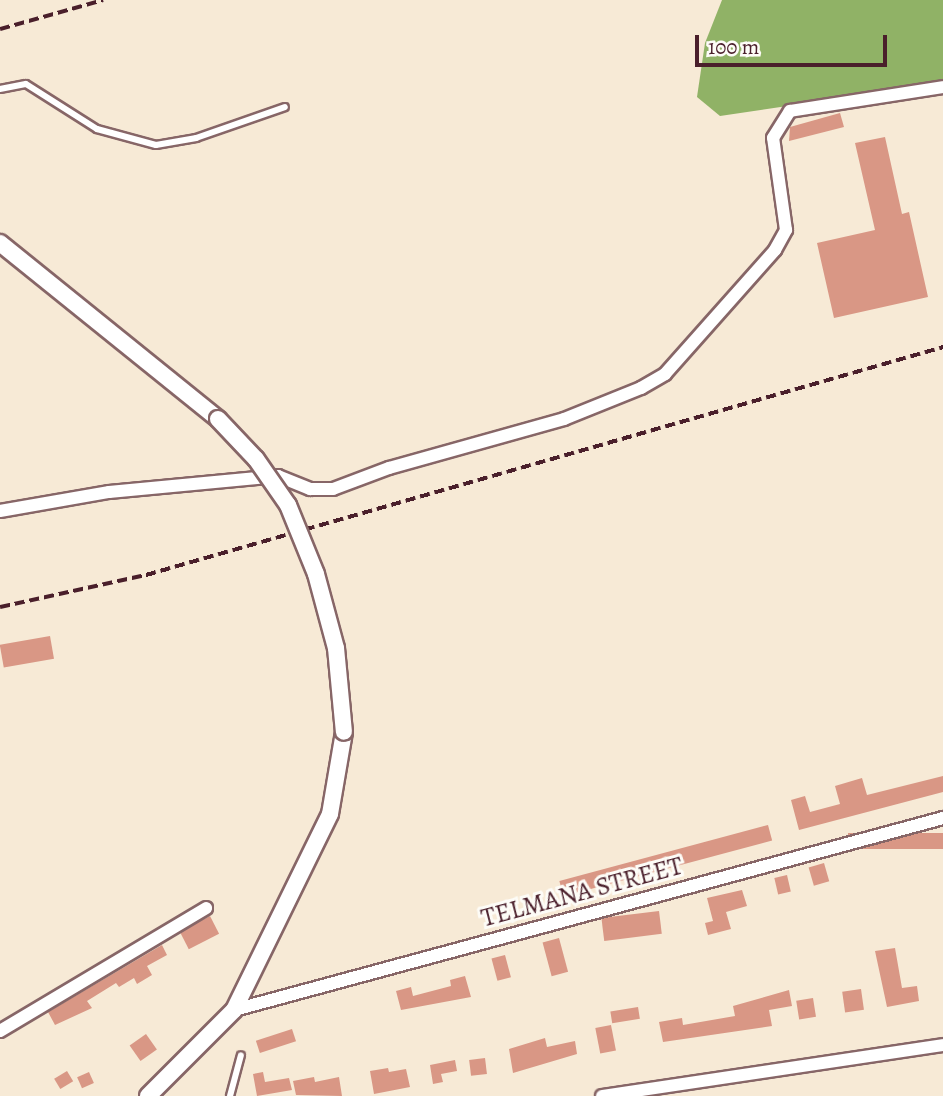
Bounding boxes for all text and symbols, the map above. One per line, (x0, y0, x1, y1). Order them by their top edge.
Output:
scale bar (698, 21, 890, 65)
text: 100 m (708, 33, 759, 61)
street label: TELMANA STREET (478, 850, 686, 934)

